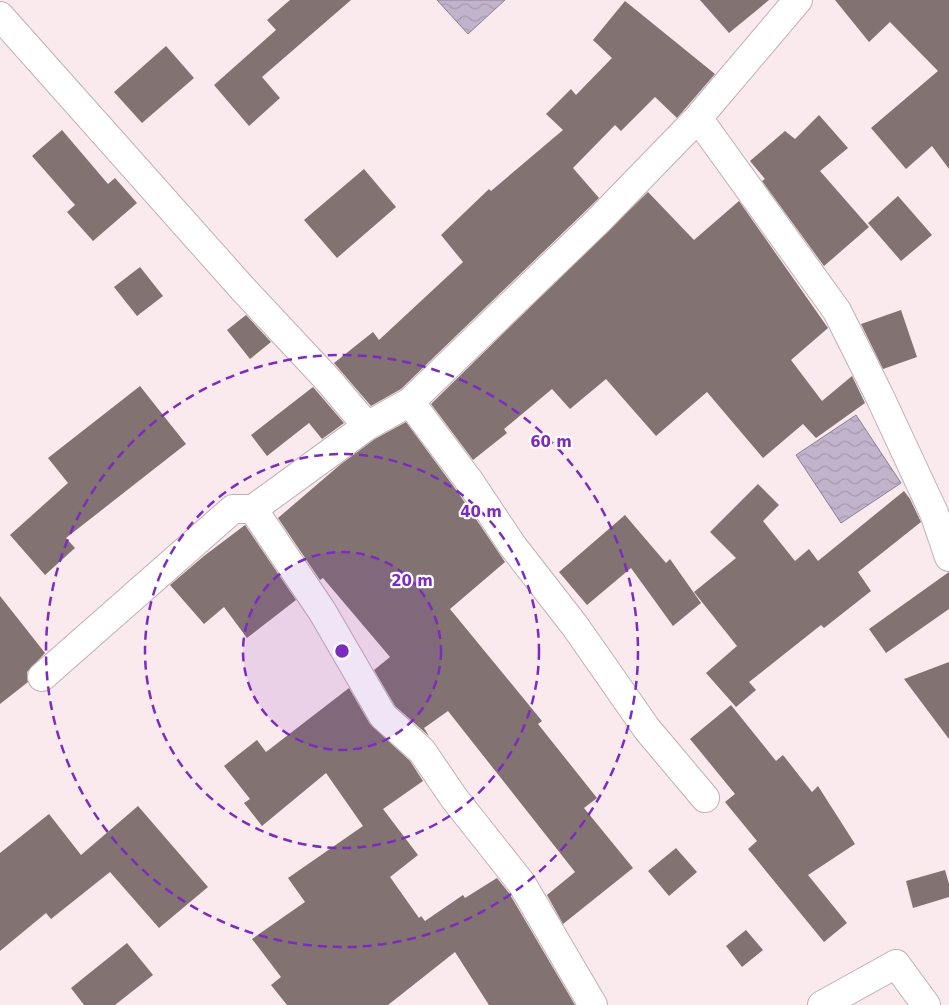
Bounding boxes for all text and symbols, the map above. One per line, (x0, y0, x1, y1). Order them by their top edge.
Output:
text: 60 m (530, 433, 572, 451)
text: 40 m (460, 503, 502, 521)
text: 20 m (391, 572, 433, 590)
centre of rings (333, 642, 351, 660)

